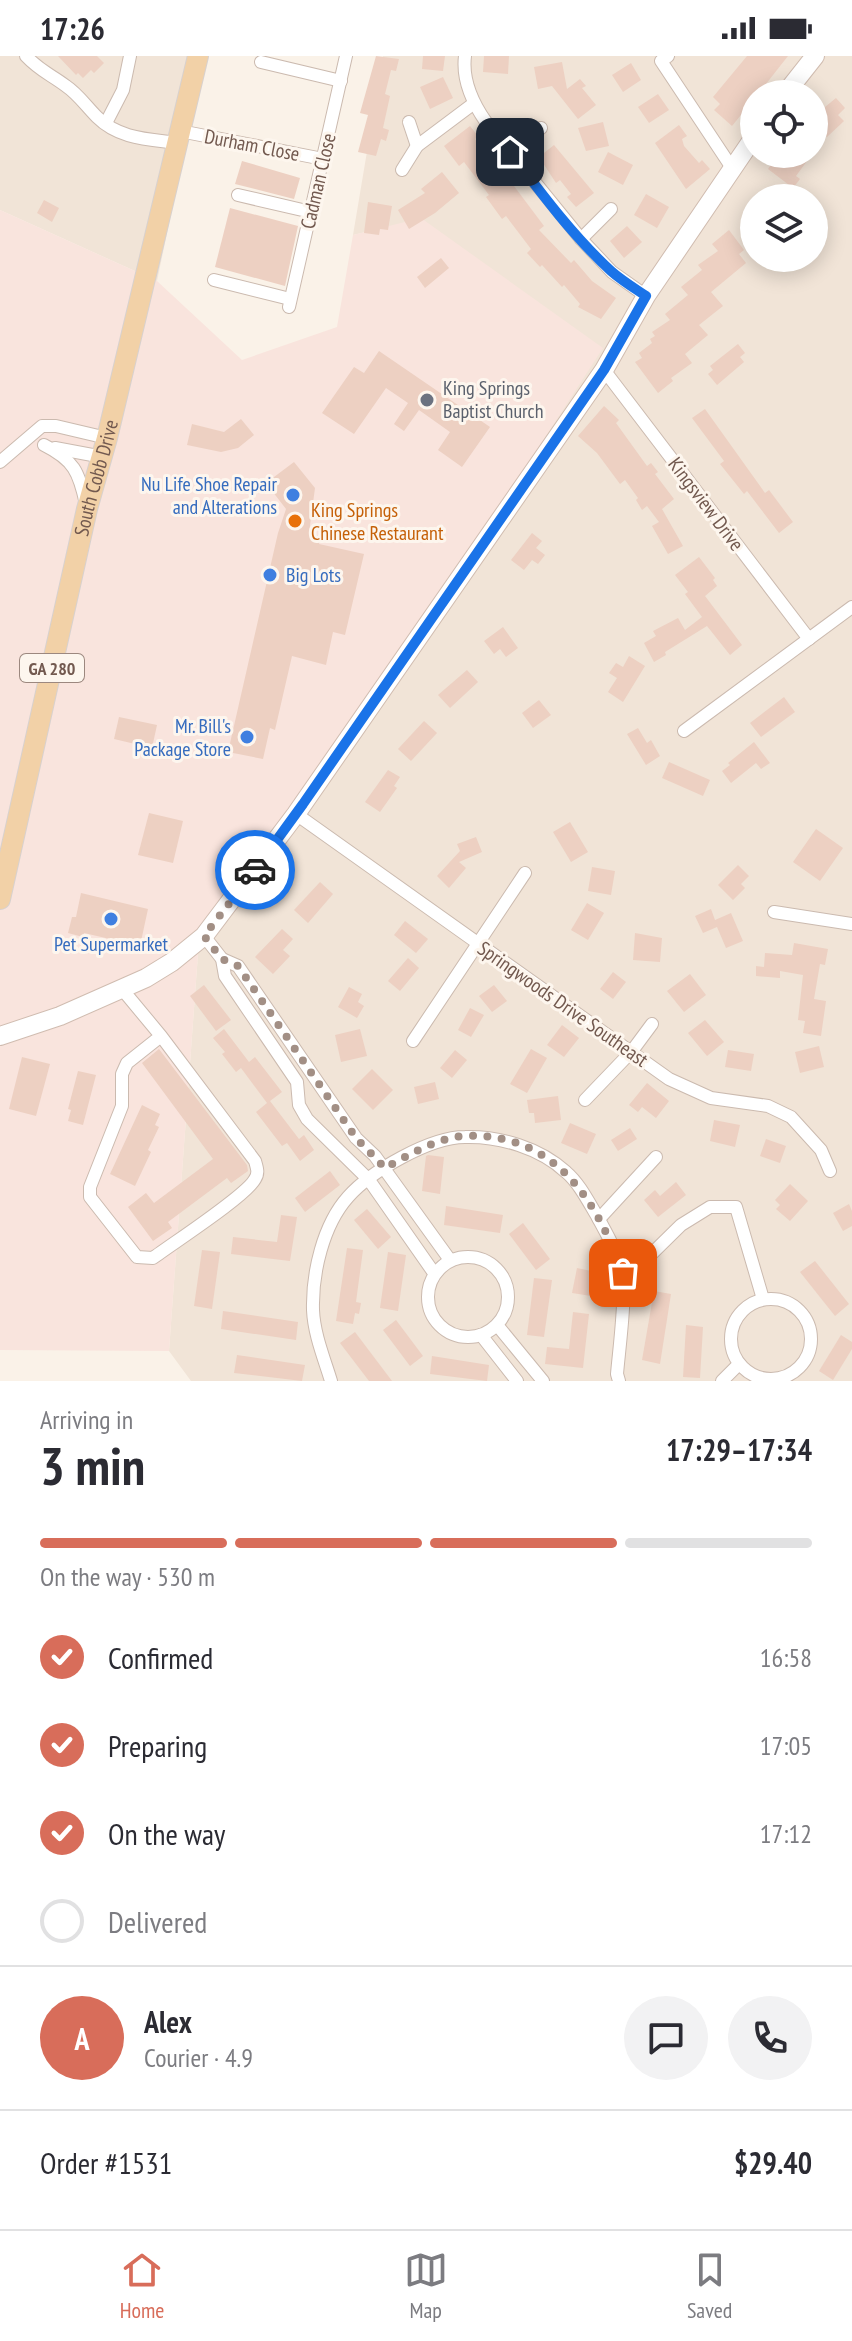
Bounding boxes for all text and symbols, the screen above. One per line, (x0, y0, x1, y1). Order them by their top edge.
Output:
text: 17:26 (40, 9, 105, 48)
map controls (740, 80, 828, 272)
button: locate (740, 80, 828, 168)
pin (476, 118, 544, 186)
street label: Durham Close (202, 123, 302, 167)
icon: home (488, 130, 532, 174)
street label: Cadman Close (294, 131, 342, 231)
button: layers (740, 184, 828, 272)
place label: King Springs Baptist Church (443, 375, 544, 424)
marker: King Springs Baptist Church (418, 391, 436, 409)
street label: South Cobb Drive (68, 417, 124, 539)
street label: Kingsview Drive (662, 452, 750, 556)
place label: Nu Life Shoe Repair and Alterations (141, 471, 278, 520)
marker: Nu Life Shoe Repair and Alterations (284, 486, 302, 504)
place label: King Springs Chinese Restaurant (311, 497, 444, 546)
marker: King Springs Chinese Restaurant (286, 512, 304, 530)
place label: Big Lots (286, 562, 341, 588)
marker: Big Lots (261, 566, 279, 584)
road number: GA 280 (20, 654, 84, 682)
place label: Mr. Bill's Package Store (134, 713, 231, 762)
marker: Mr. Bill's Package Store (238, 728, 256, 746)
courier (215, 830, 295, 910)
icon: car (233, 848, 277, 892)
marker: Pet Supermarket (102, 910, 120, 928)
place label: Pet Supermarket (54, 931, 168, 957)
street label: Springwoods Drive Southeast (473, 935, 654, 1073)
pin (589, 1239, 657, 1307)
icon: bag (601, 1251, 645, 1295)
text: Arriving in (40, 1403, 133, 1436)
text: 17:29–17:34 (666, 1430, 812, 1469)
text: 3 min (40, 1432, 145, 1499)
text: On the way · 530 m (40, 1560, 215, 1593)
icon: check (40, 1635, 84, 1679)
text: Confirmed (108, 1638, 213, 1677)
text: 16:58 (760, 1641, 812, 1674)
icon: check (40, 1723, 84, 1767)
text: Preparing (108, 1726, 207, 1765)
text: 17:05 (760, 1729, 812, 1762)
icon: check (40, 1811, 84, 1855)
text: On the way (108, 1814, 225, 1853)
text: 17:12 (760, 1817, 812, 1850)
text: Delivered (108, 1902, 207, 1941)
button: chat (624, 1996, 708, 2080)
button: phone (728, 1996, 812, 2080)
text: Alex (144, 2002, 192, 2041)
text: A (74, 2019, 90, 2058)
text: Courier · 4.9 (144, 2041, 253, 2074)
text: Order #1531 (40, 2143, 172, 2182)
text: $29.40 (734, 2143, 812, 2182)
tab: Home (120, 2248, 164, 2324)
tab: Map (404, 2248, 448, 2324)
tab: Saved (687, 2248, 732, 2324)

